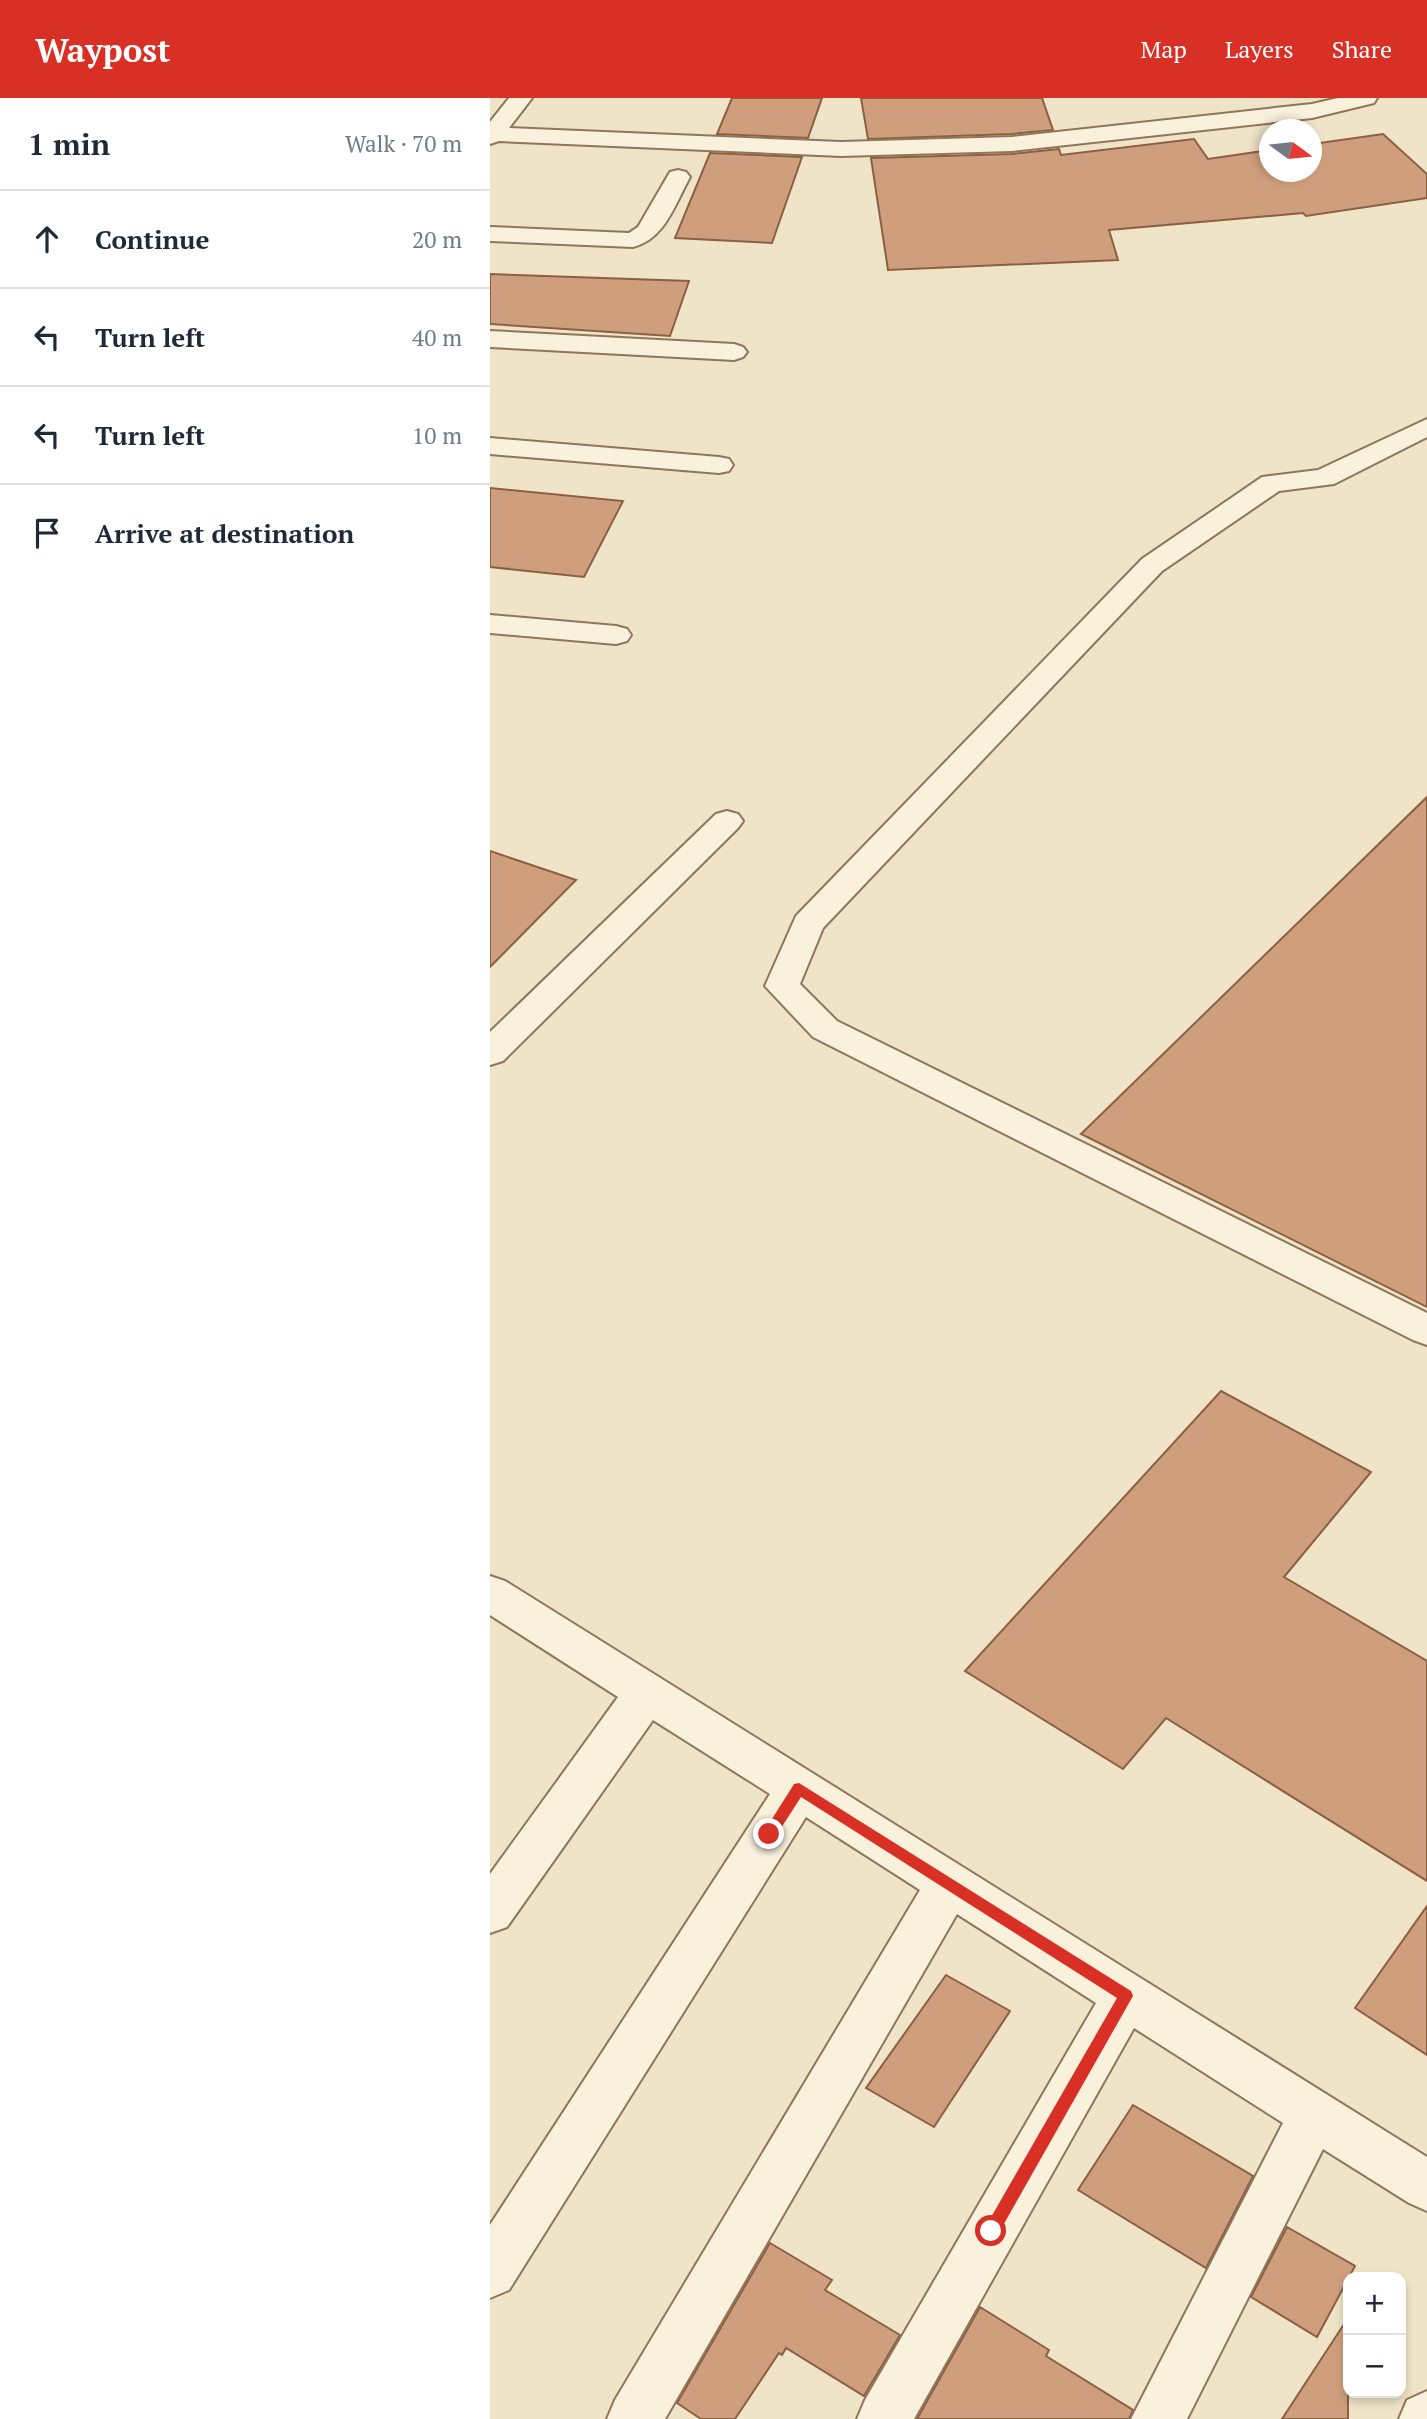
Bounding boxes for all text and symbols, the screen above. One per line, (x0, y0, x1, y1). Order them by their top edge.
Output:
text: Waypost (35, 28, 170, 71)
text: Map (1140, 33, 1187, 65)
text: Layers (1225, 33, 1294, 65)
text: Share (1332, 33, 1392, 65)
north arrow (1259, 119, 1322, 182)
text: 1 min (28, 124, 110, 164)
text: Walk · 70 m (345, 128, 462, 159)
icon: ahead (28, 220, 66, 258)
text: Continue (95, 222, 209, 256)
text: 20 m (412, 224, 462, 255)
icon: left (28, 318, 66, 356)
text: Turn left (95, 320, 205, 354)
text: 40 m (412, 322, 462, 353)
icon: left (28, 416, 66, 454)
text: Turn left (95, 418, 205, 452)
text: 10 m (412, 420, 462, 451)
icon: arrive (28, 514, 66, 552)
text: Arrive at destination (95, 516, 354, 550)
route end (753, 1818, 784, 1849)
route start (975, 2215, 1006, 2246)
map controls (1343, 2272, 1406, 2398)
button: + (1343, 2272, 1406, 2335)
button: − (1343, 2335, 1406, 2398)

